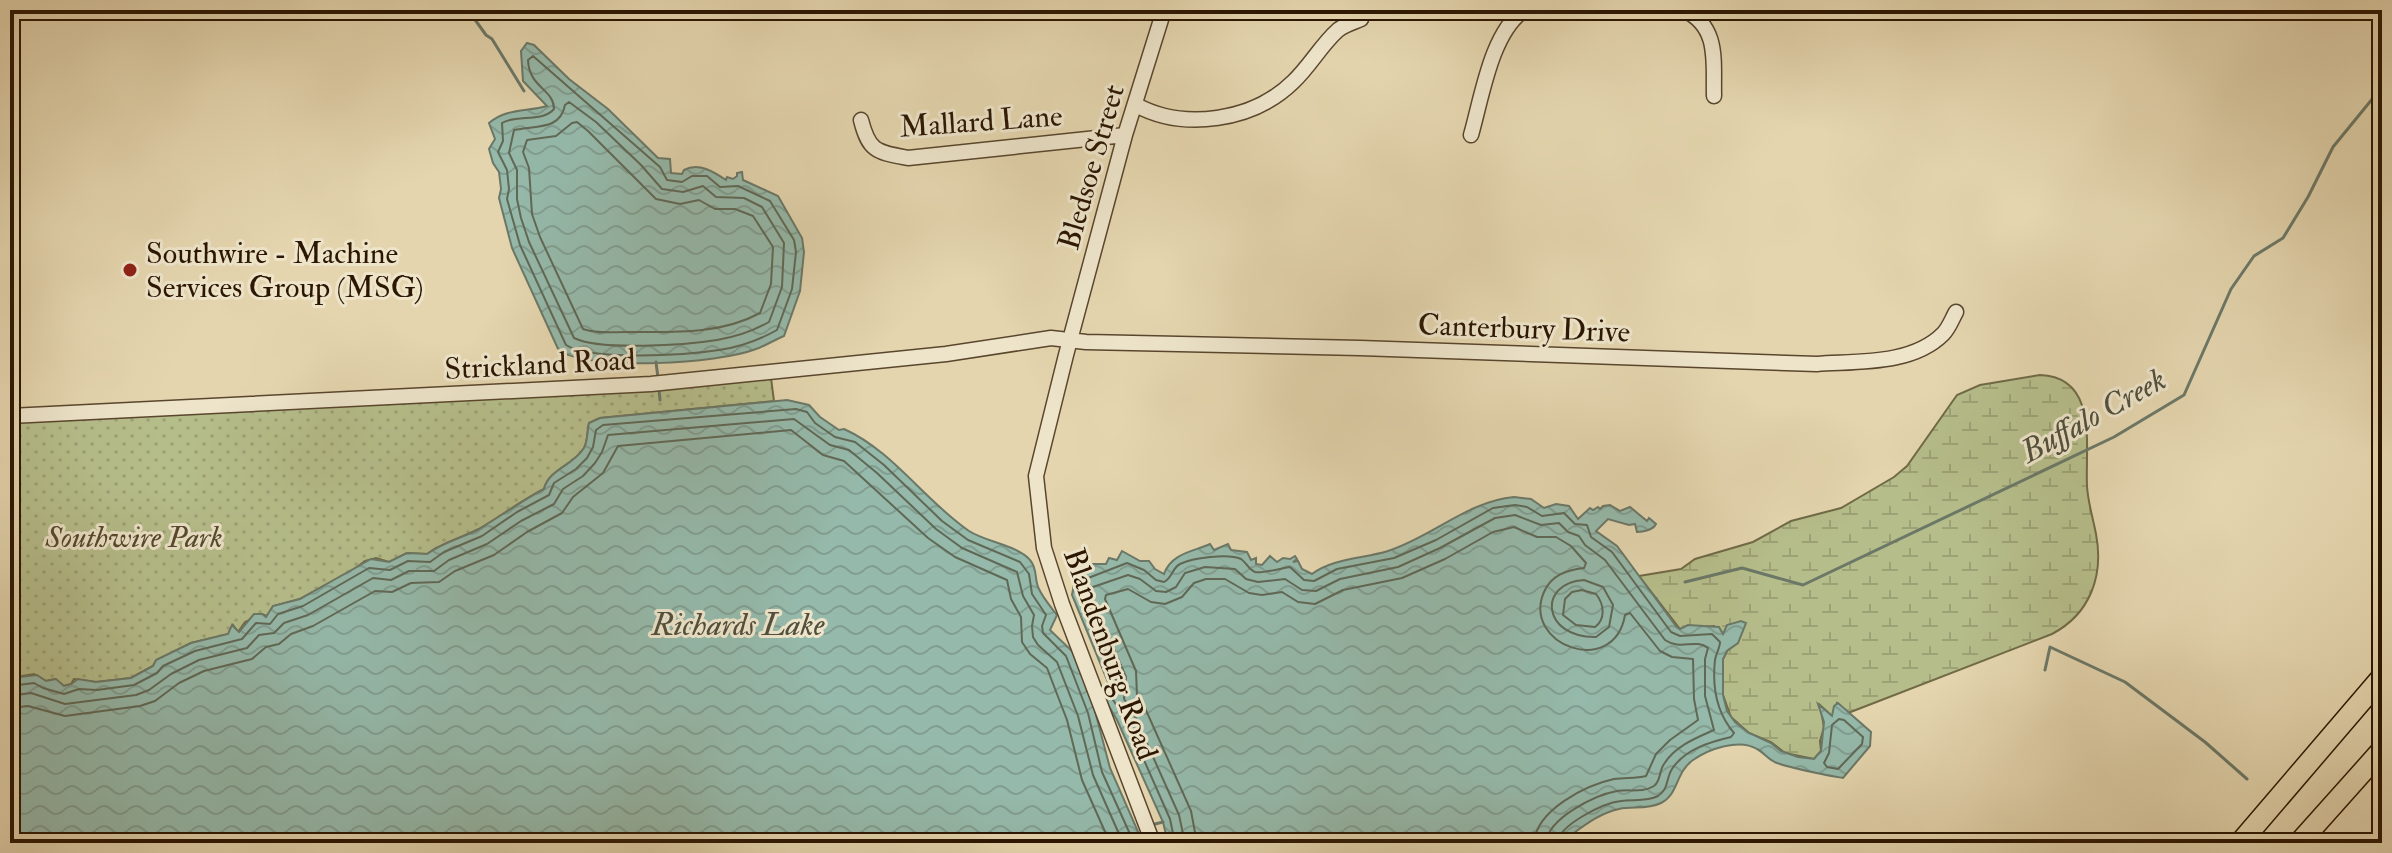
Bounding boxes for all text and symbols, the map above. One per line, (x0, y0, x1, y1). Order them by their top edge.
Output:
street label: Bledsoe Street (1050, 80, 1133, 254)
street label: Mallard Lane (898, 97, 1064, 146)
place label: Southwire - Machine Services Group (MSG) (146, 235, 424, 306)
marker: Southwire - Machine Services Group (MSG) (121, 261, 139, 279)
street label: Canterbury Drive (1417, 306, 1631, 351)
street label: Strickland Road (444, 341, 637, 388)
water label: Buffalo Creek (2012, 360, 2173, 473)
park label: Southwire Park (44, 519, 223, 556)
street label: Blandenburg Road (1055, 543, 1166, 765)
water label: Richards Lake (651, 605, 825, 645)

